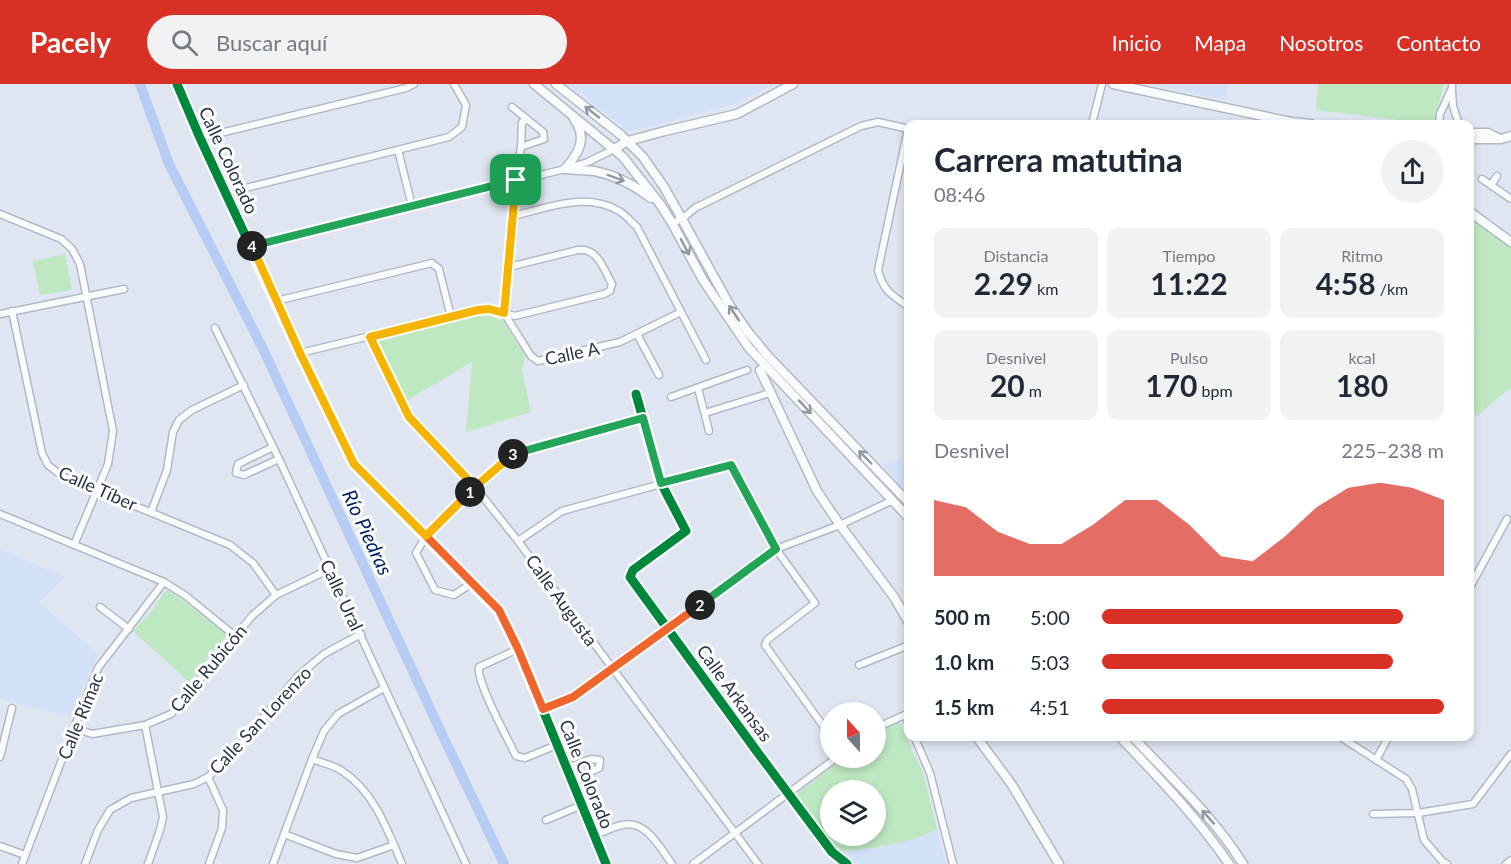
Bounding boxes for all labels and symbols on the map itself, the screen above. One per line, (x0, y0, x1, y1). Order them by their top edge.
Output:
street label: Calle Colorado (195, 103, 263, 217)
one-way arrow (585, 106, 601, 119)
pin (490, 154, 541, 205)
one-way arrow (606, 174, 624, 185)
pin: 4 (237, 231, 267, 261)
one-way arrow (680, 237, 691, 255)
one-way arrow (728, 305, 740, 321)
street label: Calle A (543, 336, 602, 369)
one-way arrow (798, 400, 812, 415)
pin: 3 (498, 439, 528, 469)
one-way arrow (858, 449, 872, 464)
street label: Calle Tíber (55, 461, 141, 515)
pin: 1 (455, 477, 485, 507)
water label: Río Piedras (338, 485, 398, 579)
street label: Calle Augusta (521, 550, 603, 650)
street label: Calle Ural (316, 556, 368, 634)
pin: 2 (685, 590, 715, 620)
street label: Calle Rubicón (165, 620, 251, 716)
street label: Calle Arkansas (692, 640, 778, 746)
street label: Calle San Lorenzo (204, 661, 316, 779)
street label: Calle Rímac (53, 669, 107, 762)
north arrow (820, 702, 886, 768)
street label: Calle Colorado (555, 716, 619, 832)
one-way arrow (1201, 810, 1215, 825)

